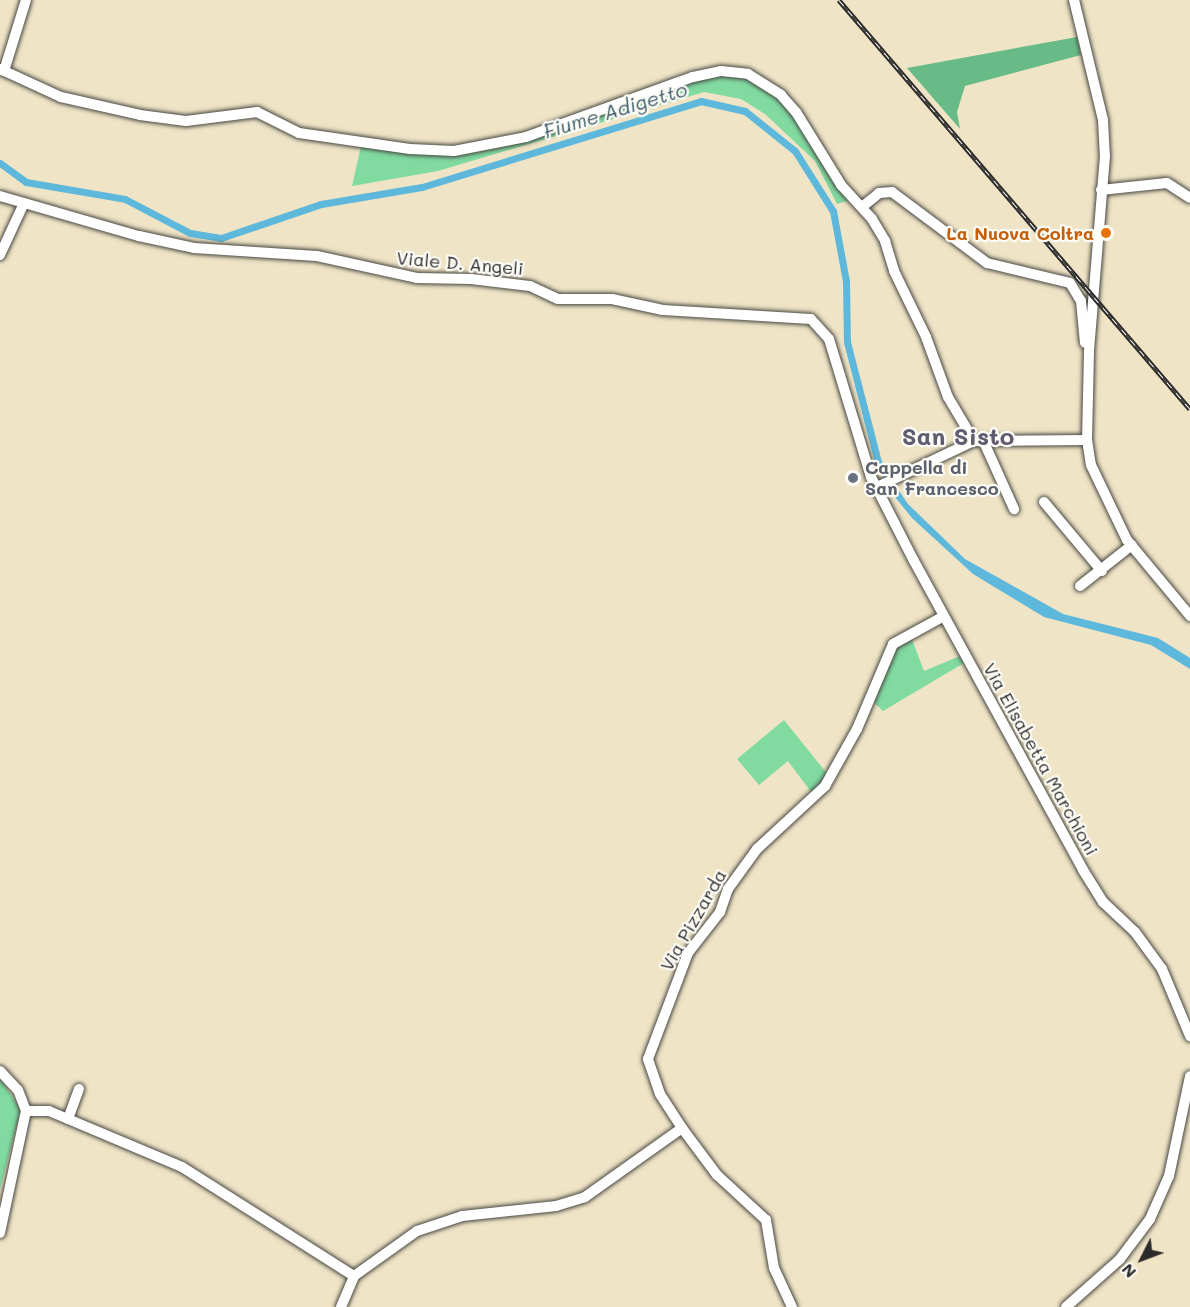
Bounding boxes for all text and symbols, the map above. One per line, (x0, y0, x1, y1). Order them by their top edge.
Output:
water label: Fiume Adigetto (540, 77, 690, 143)
place label: La Nuova Coltra (946, 222, 1094, 244)
marker: La Nuova Coltra (1099, 226, 1113, 240)
street label: Viale D. Angeli (396, 247, 524, 279)
district label: San Sisto (902, 422, 1014, 450)
place label: Cappella di San Francesco (865, 457, 999, 500)
marker: Cappella di San Francesco (846, 471, 860, 485)
street label: Via Elisabetta Marchioni (979, 659, 1103, 859)
street label: Via Pizzarda (655, 865, 731, 975)
north arrow (1112, 1229, 1172, 1289)
text: N (1116, 1260, 1140, 1283)

